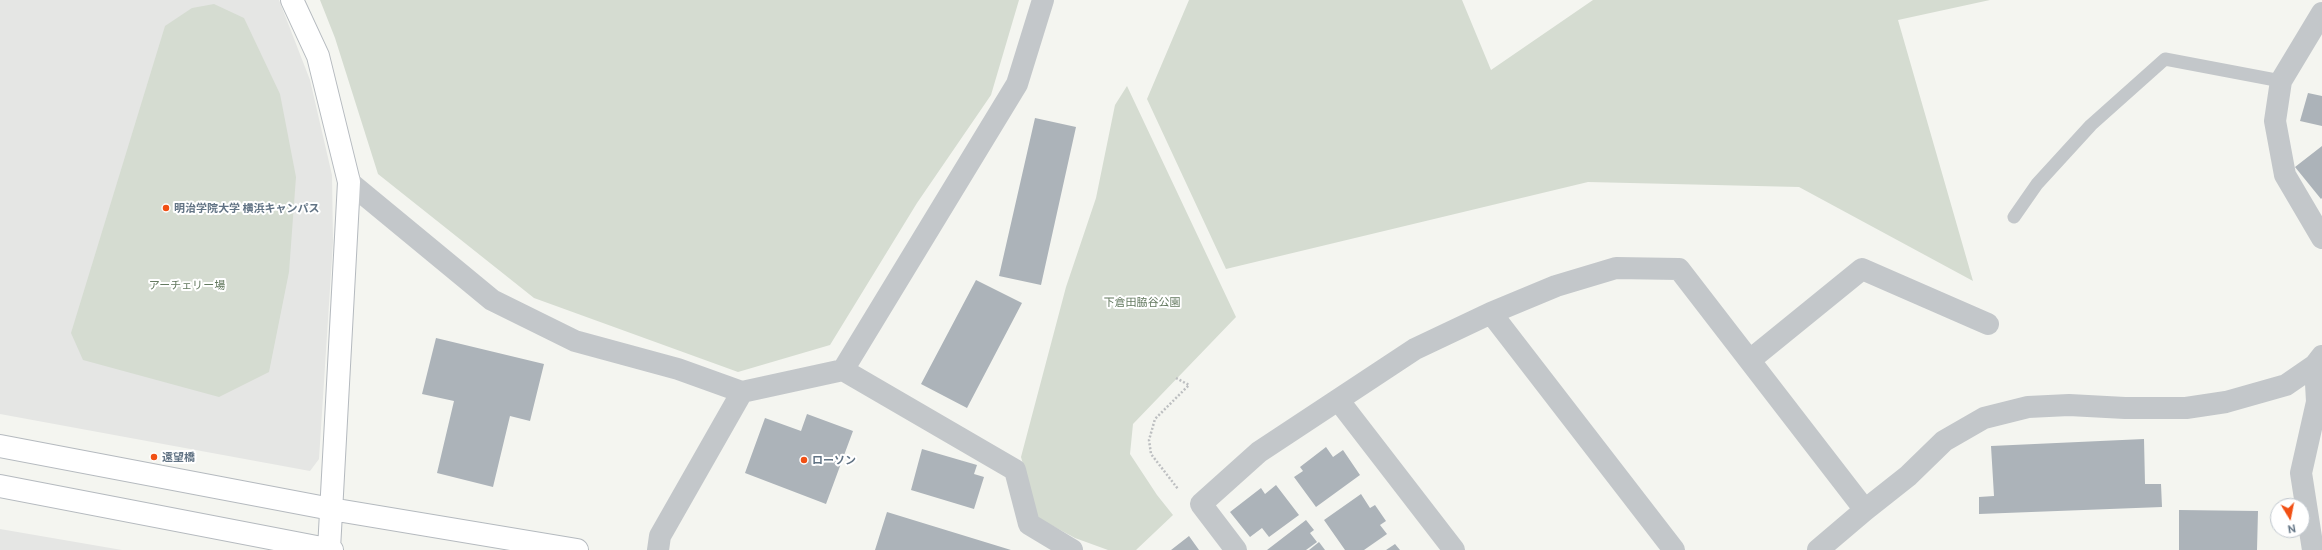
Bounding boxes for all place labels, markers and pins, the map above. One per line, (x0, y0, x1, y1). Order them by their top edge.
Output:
place label: 明治学院大学 横浜キャンパス (174, 201, 320, 215)
marker: 明治学院大学 横浜キャンパス (161, 203, 171, 213)
place label: 遠望橋 (162, 450, 195, 464)
marker: 遠望橋 (149, 452, 159, 462)
place label: ローソン (812, 453, 856, 467)
marker: ローソン (799, 455, 809, 465)

